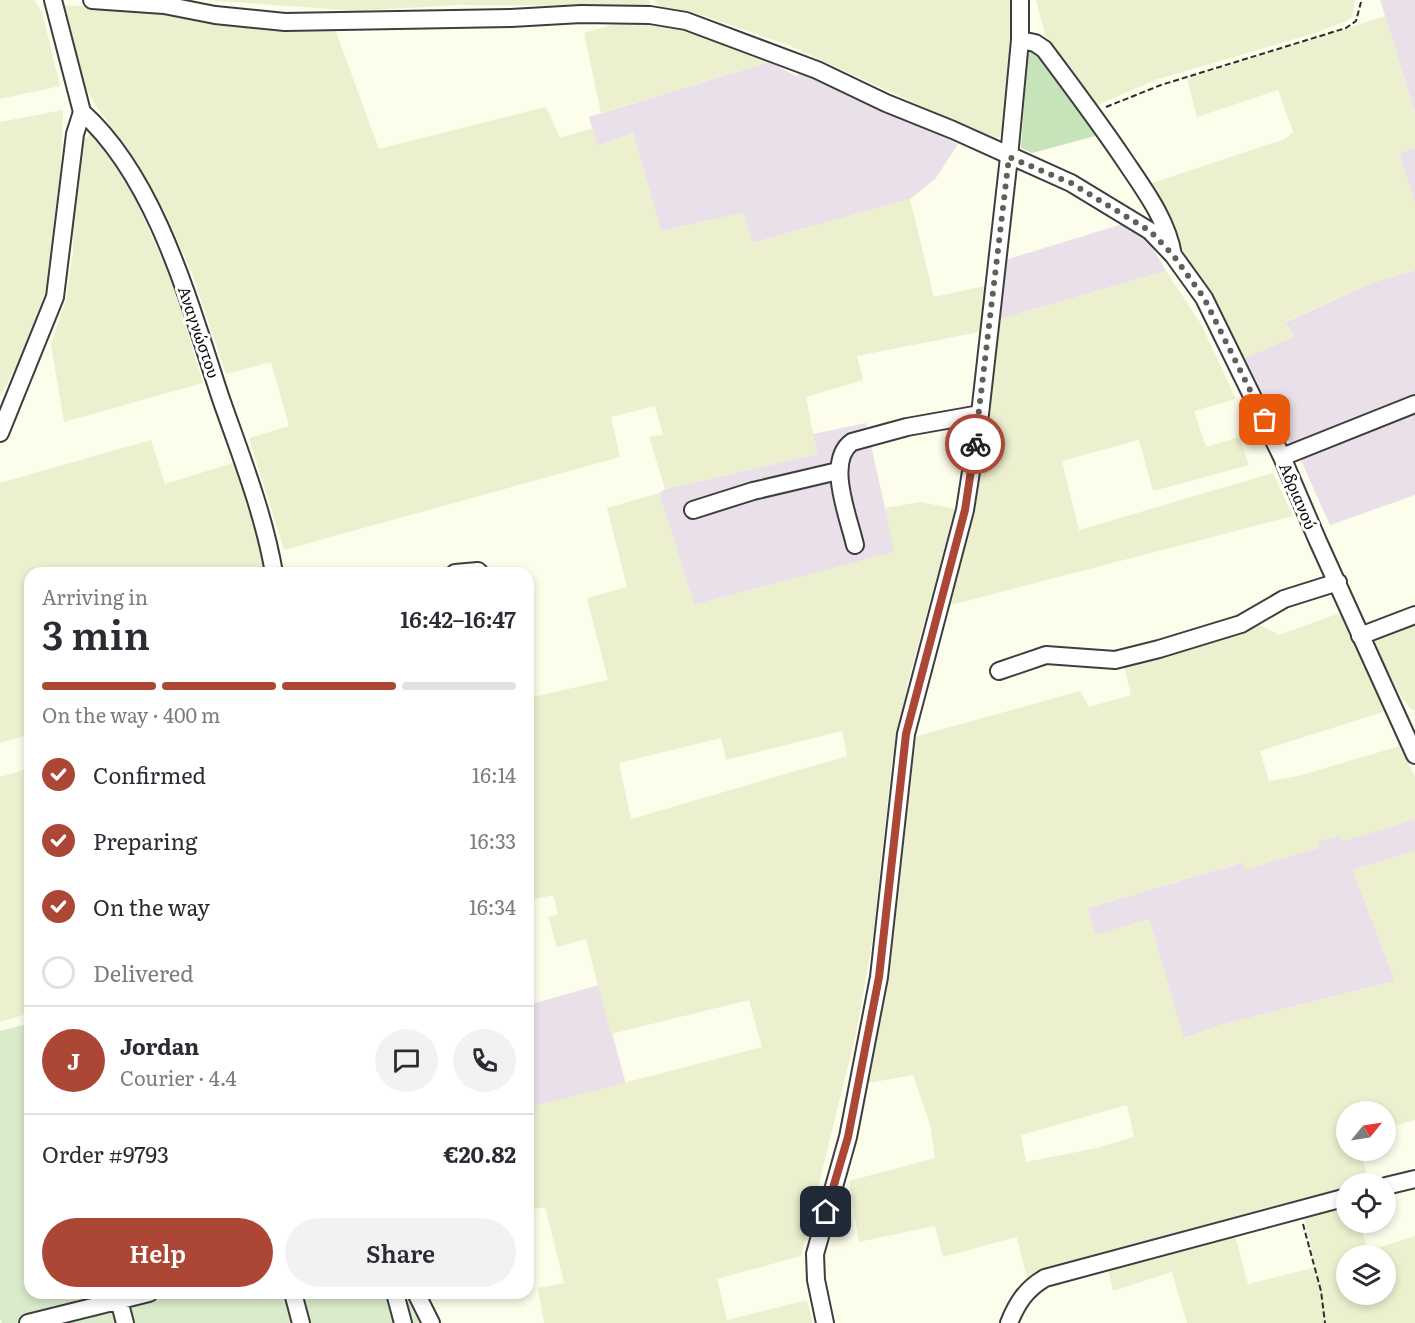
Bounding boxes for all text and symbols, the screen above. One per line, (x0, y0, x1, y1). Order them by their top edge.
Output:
street label: Αναγνώστου (173, 283, 227, 381)
pin (1239, 394, 1290, 445)
icon: bag (1248, 403, 1281, 436)
courier (945, 414, 1005, 474)
icon: bike (959, 428, 992, 461)
street label: Αδριανού (1274, 458, 1324, 533)
text: Arriving in (42, 581, 148, 611)
text: 16:42–16:47 (400, 602, 516, 635)
text: 3 min (42, 604, 150, 662)
text: On the way · 400 m (42, 699, 220, 729)
icon: check (42, 758, 75, 791)
text: Confirmed (93, 758, 206, 791)
text: 16:14 (472, 759, 516, 789)
icon: check (42, 824, 75, 857)
text: Preparing (93, 824, 197, 857)
text: 16:33 (470, 825, 516, 855)
icon: check (42, 890, 75, 923)
text: On the way (93, 890, 210, 923)
text: 16:34 (469, 891, 516, 921)
text: Delivered (93, 956, 194, 989)
text: Jordan (120, 1029, 199, 1062)
button: chat (375, 1029, 438, 1092)
button: phone (453, 1029, 516, 1092)
text: J (67, 1044, 80, 1077)
text: Courier · 4.4 (120, 1062, 237, 1092)
north arrow (1336, 1101, 1396, 1161)
map controls (1336, 1101, 1396, 1305)
text: Order #9793 (42, 1137, 169, 1170)
text: €20.82 (443, 1137, 516, 1170)
button: locate (1336, 1173, 1396, 1233)
pin (800, 1186, 851, 1237)
icon: home (809, 1195, 842, 1228)
button: Help (42, 1218, 273, 1287)
button: Share (285, 1218, 516, 1287)
button: layers (1336, 1245, 1396, 1305)

